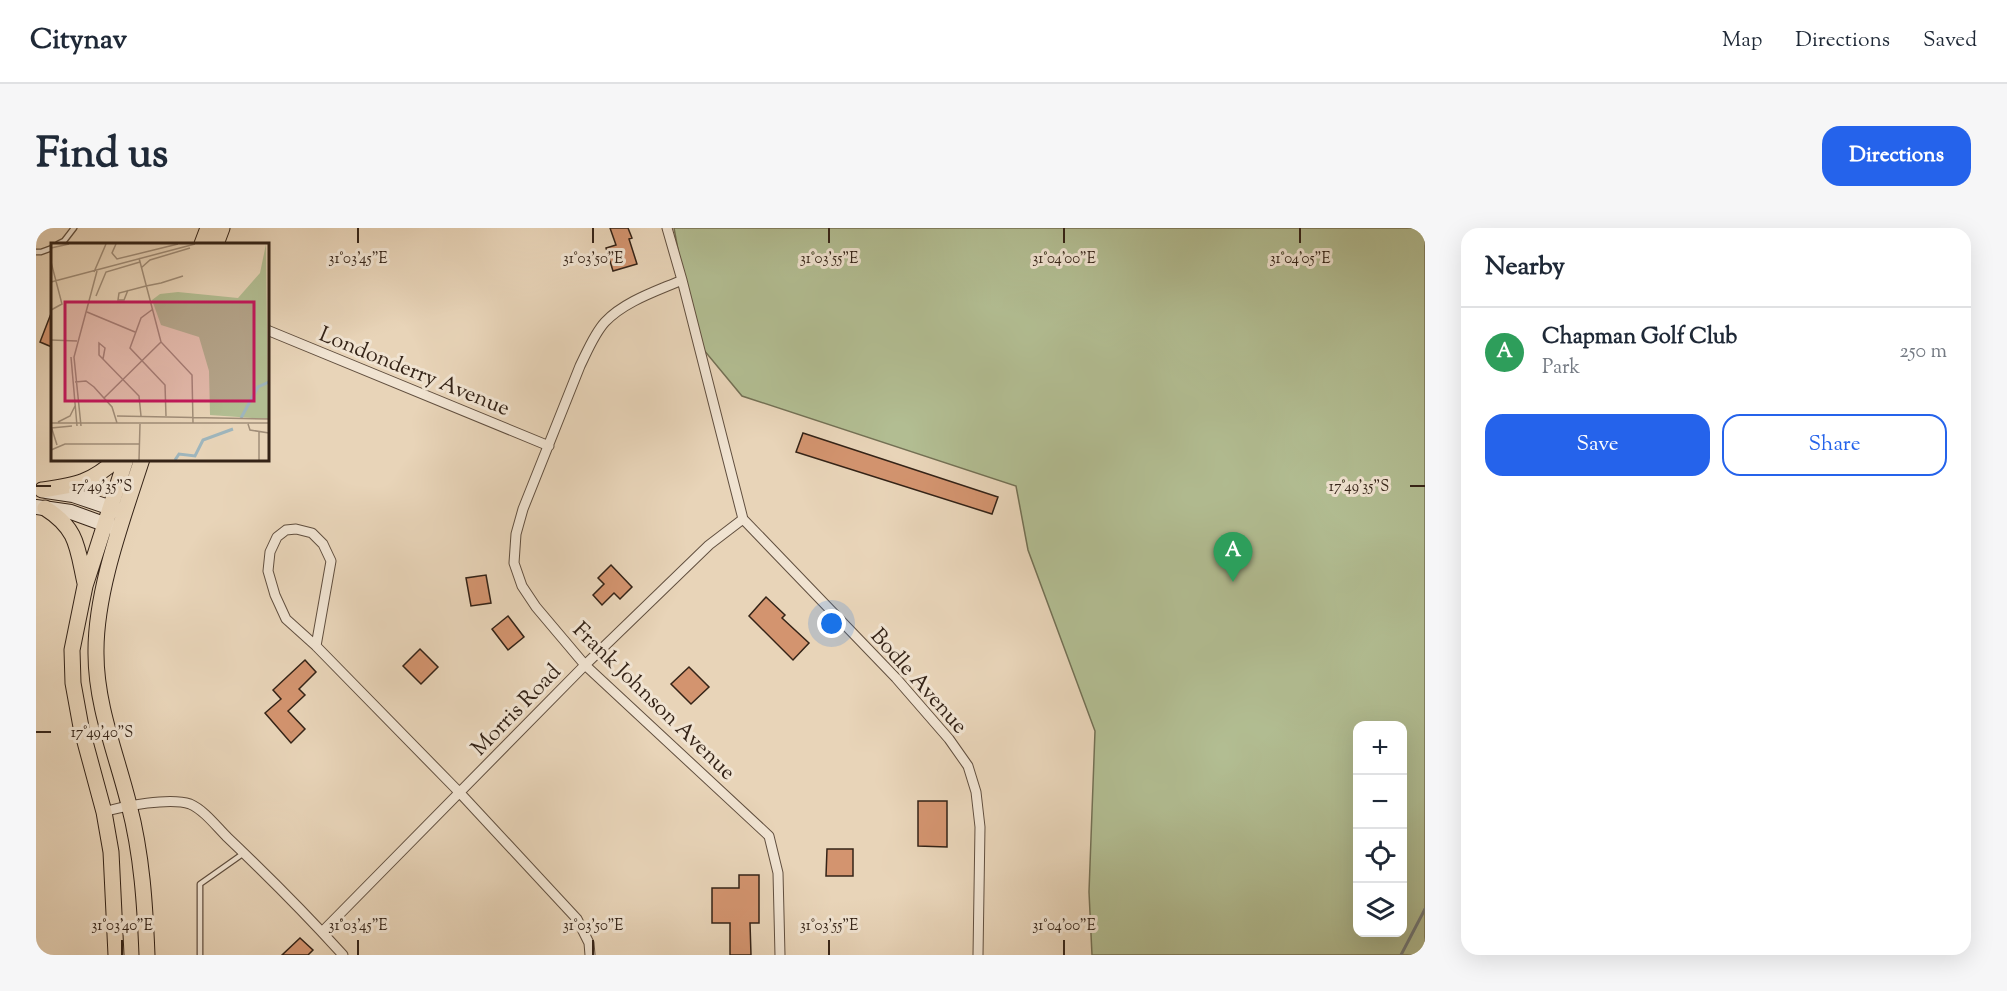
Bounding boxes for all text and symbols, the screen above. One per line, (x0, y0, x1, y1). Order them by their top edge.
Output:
text: Citynav (30, 21, 127, 61)
text: Map (1722, 26, 1762, 56)
text: Directions (1795, 26, 1890, 56)
text: Saved (1923, 26, 1977, 56)
text: Find us (36, 126, 168, 186)
button: Directions (1822, 126, 1971, 186)
inset map (51, 243, 268, 460)
text: 31°03'45"E (328, 249, 388, 270)
text: 31°03'50"E (563, 249, 623, 270)
text: 31°03'55"E (800, 249, 858, 270)
text: 31°04'00"E (1032, 249, 1096, 270)
text: 31°04'05"E (1269, 249, 1331, 270)
text: Nearby (1485, 249, 1565, 286)
street label: Londonderry Avenue (314, 320, 514, 426)
text: Chapman Golf Club (1542, 322, 1737, 354)
text: A (1496, 338, 1513, 367)
text: 250 m (1899, 338, 1947, 367)
text: Park (1542, 354, 1580, 383)
button: Save (1485, 414, 1710, 476)
button: Share (1722, 414, 1947, 476)
text: 17°49'35"S (72, 477, 132, 498)
text: 17°49'35"S (1329, 477, 1389, 498)
pin: A (1214, 532, 1252, 582)
your location (817, 609, 846, 638)
street label: Frank Johnson Avenue (564, 616, 742, 789)
street label: Bodle Avenue (861, 622, 974, 742)
street label: Morris Road (465, 658, 569, 764)
map controls (1353, 721, 1407, 937)
button: + (1353, 721, 1407, 775)
text: 17°49'40"S (71, 723, 133, 744)
button: − (1353, 775, 1407, 829)
button: locate (1353, 829, 1407, 883)
button: layers (1353, 883, 1407, 937)
text: 31°03'40"E (91, 916, 153, 937)
text: 31°03'45"E (328, 916, 388, 937)
text: 31°03'50"E (563, 916, 623, 937)
text: 31°03'55"E (800, 916, 858, 937)
text: 31°04'00"E (1032, 916, 1096, 937)

